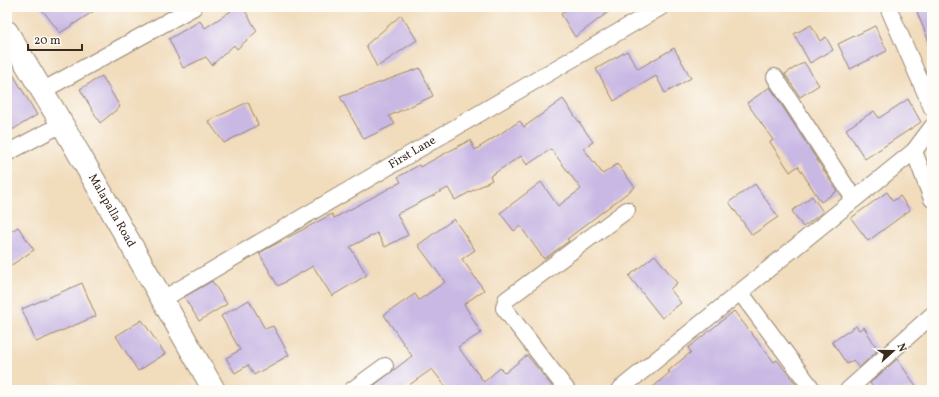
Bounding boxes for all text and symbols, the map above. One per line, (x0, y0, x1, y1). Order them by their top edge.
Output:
scale bar (28, 26, 82, 52)
text: 20 m (34, 33, 61, 49)
street label: First Lane (386, 133, 439, 173)
street label: Malapalla Road (84, 171, 139, 251)
north arrow (873, 331, 913, 371)
text: N (893, 342, 909, 354)

